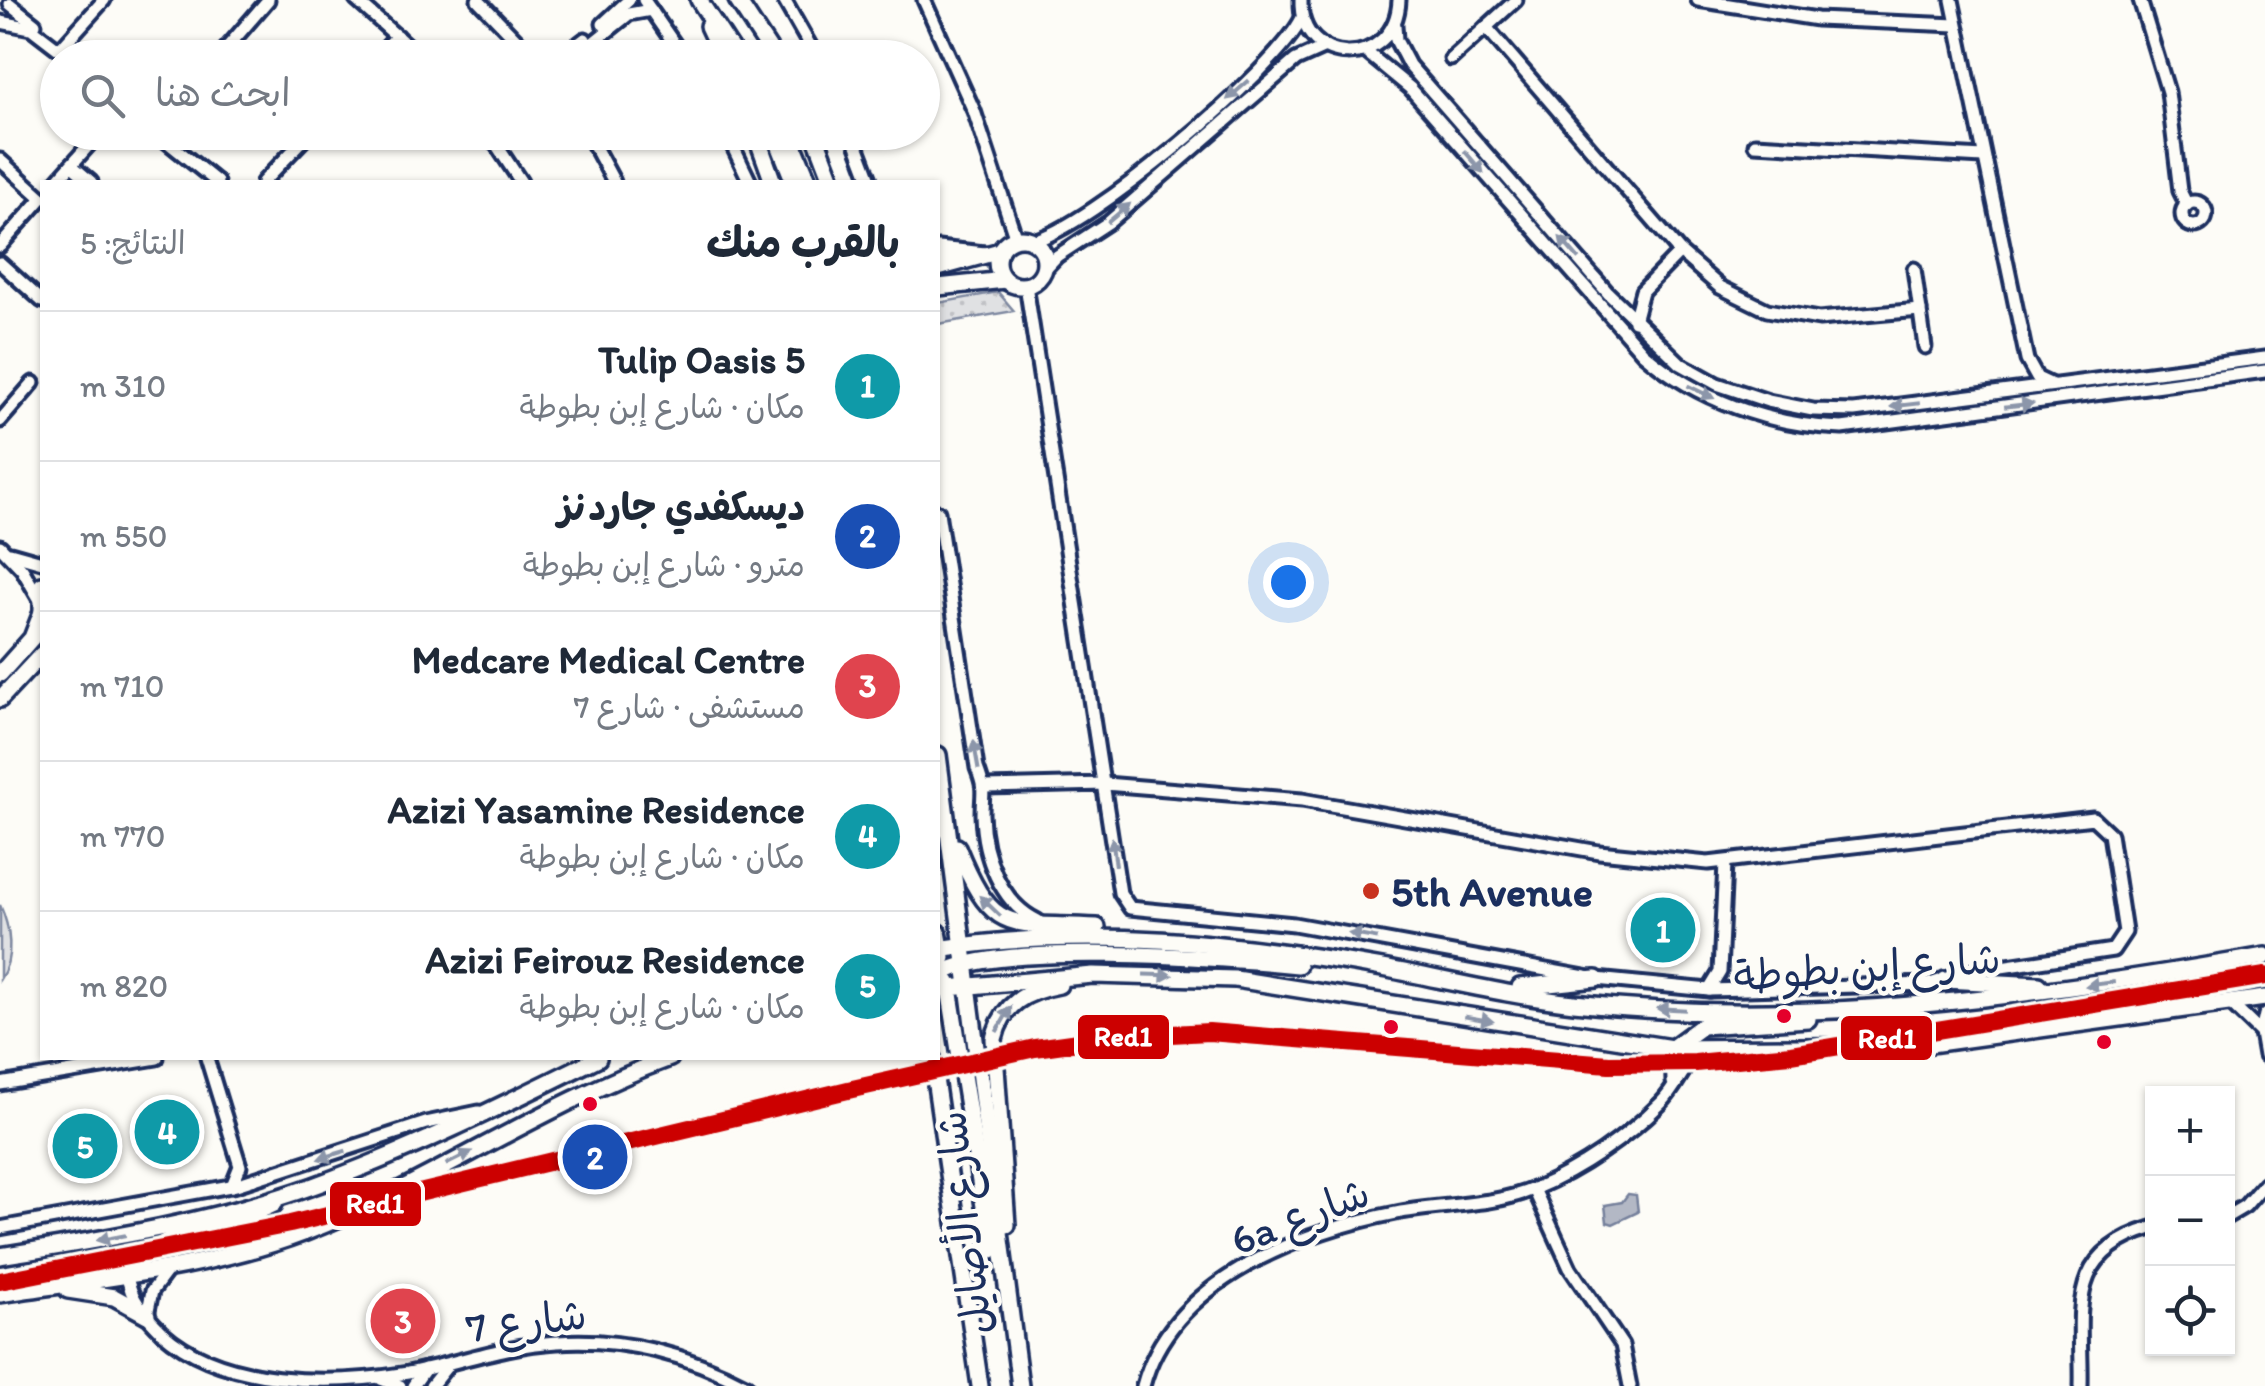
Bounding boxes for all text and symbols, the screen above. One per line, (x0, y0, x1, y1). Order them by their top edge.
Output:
search box (40, 40, 940, 150)
icon: search (75, 68, 130, 123)
text: ابحث هنا (155, 70, 291, 116)
one-way arrow (1226, 79, 1251, 101)
one-way arrow (1463, 149, 1485, 174)
one-way arrow (1107, 203, 1132, 224)
text: بالقرب منك (706, 217, 900, 268)
text: النتائج: 5 (80, 224, 186, 262)
one-way arrow (1559, 236, 1581, 261)
text: Tulip Oasis 5 (598, 337, 805, 383)
text: 310 m (80, 367, 166, 405)
text: 1 (860, 367, 875, 405)
one-way arrow (1687, 383, 1716, 400)
text: مكان · شارع إبن بطوطة (520, 388, 805, 426)
one-way arrow (1889, 397, 1921, 413)
one-way arrow (2003, 397, 2035, 413)
text: ديسكفدي جاردنز (558, 484, 805, 530)
text: 550 m (80, 517, 167, 555)
text: 2 (859, 517, 876, 555)
text: مترو · شارع إبن بطوطة (523, 546, 805, 584)
your location (1263, 557, 1314, 608)
text: Medcare Medical Centre (412, 637, 805, 683)
text: 710 m (80, 667, 165, 705)
text: 3 (859, 667, 876, 705)
text: مستشفى · شارع 7 (574, 688, 805, 726)
one-way arrow (968, 739, 983, 771)
text: Azizi Yasamine Residence (388, 787, 805, 833)
text: 770 m (80, 817, 166, 855)
text: 4 (858, 817, 877, 855)
one-way arrow (1106, 836, 1122, 868)
text: مكان · شارع إبن بطوطة (520, 838, 805, 876)
place label: 5th Avenue (1391, 866, 1593, 917)
marker: 5th Avenue (1360, 880, 1382, 902)
pin: 1 (1630, 892, 1696, 968)
one-way arrow (978, 895, 1002, 918)
one-way arrow (1346, 928, 1378, 943)
street label: شارع إبن بطوطة (1732, 932, 2003, 1006)
text: Azizi Feirouz Residence (425, 937, 805, 983)
text: 820 m (80, 967, 168, 1005)
text: 5 (859, 967, 876, 1005)
one-way arrow (1142, 967, 1174, 983)
one-way arrow (2083, 976, 2115, 992)
text: مكان · شارع إبن بطوطة (520, 988, 805, 1026)
one-way arrow (1655, 1001, 1687, 1017)
one-way arrow (995, 1005, 1013, 1033)
unlabelled marker (1774, 1006, 1794, 1026)
one-way arrow (1464, 1012, 1495, 1027)
line badge: Red1 (1076, 1013, 1171, 1061)
line badge: Red1 (1839, 1014, 1934, 1062)
unlabelled marker (1381, 1017, 1401, 1037)
text: Red1 (1094, 1019, 1152, 1053)
text: Red1 (1858, 1021, 1916, 1055)
unlabelled marker (2094, 1032, 2114, 1052)
map controls (2145, 1086, 2235, 1356)
button: + (2145, 1086, 2235, 1176)
pin: 4 (134, 1094, 200, 1170)
unlabelled marker (580, 1094, 600, 1114)
pin: 5 (52, 1108, 118, 1184)
street label: شارع الأصايل (923, 1108, 1007, 1338)
pin: 2 (562, 1120, 628, 1194)
one-way arrow (317, 1149, 347, 1164)
one-way arrow (444, 1150, 473, 1167)
street label: 6a شارع (1223, 1166, 1378, 1269)
button: − (2145, 1176, 2235, 1266)
line badge: Red1 (328, 1180, 423, 1228)
text: Red1 (346, 1186, 404, 1220)
one-way arrow (95, 1230, 126, 1246)
button: locate (2145, 1266, 2235, 1356)
pin: 3 (370, 1284, 436, 1358)
street label: شارع 7 (463, 1288, 590, 1358)

